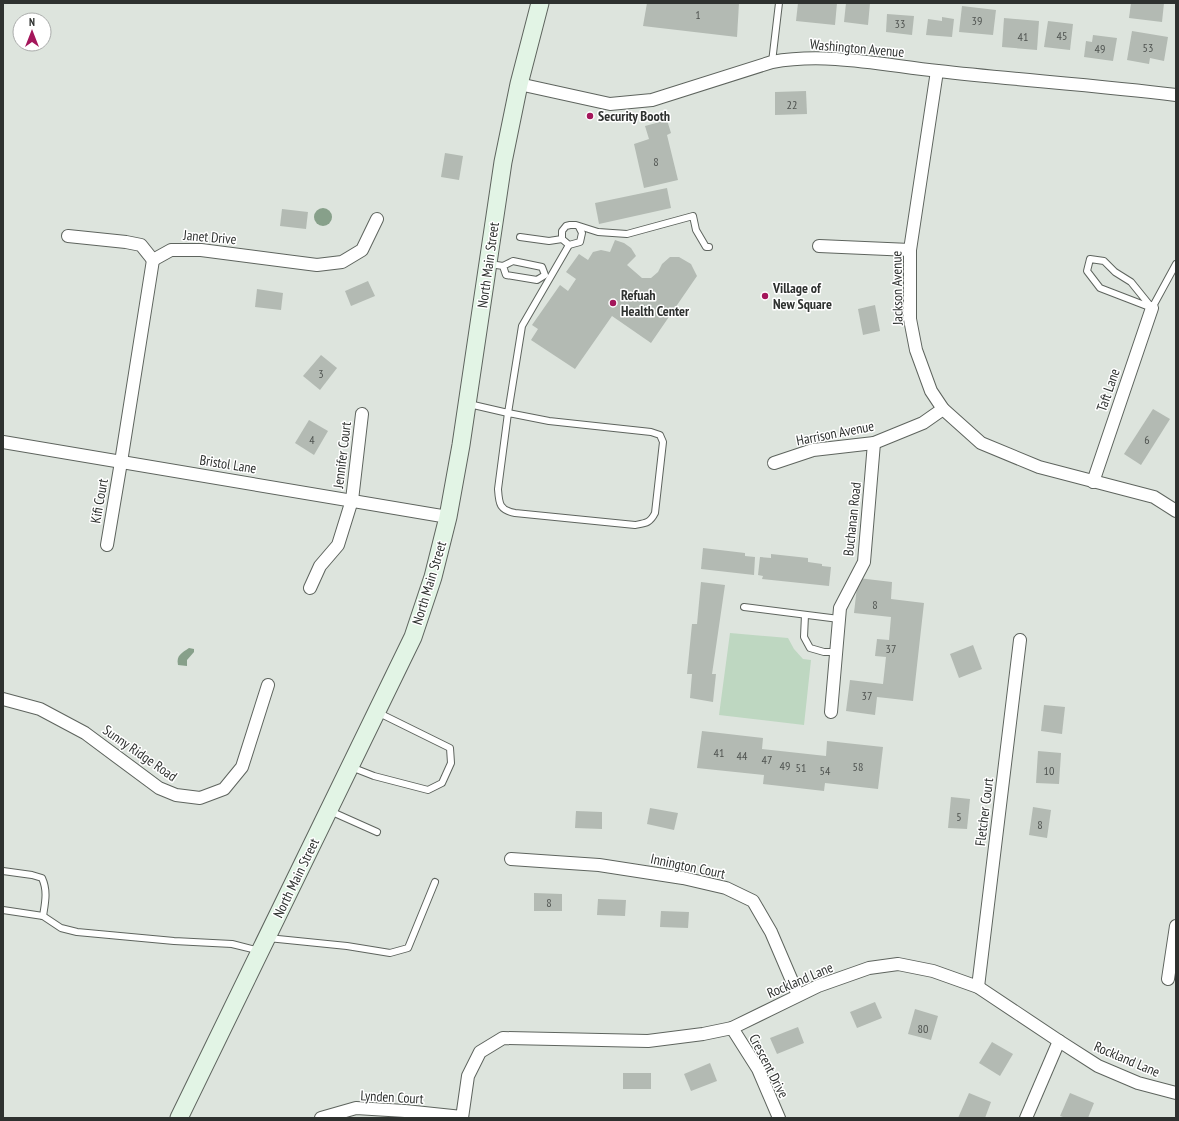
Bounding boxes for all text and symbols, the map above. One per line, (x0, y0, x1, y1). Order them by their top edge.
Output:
house number: 1 (695, 7, 701, 22)
north arrow (12, 12, 52, 52)
house number: 39 (972, 13, 982, 28)
text: N (29, 15, 35, 29)
house number: 33 (895, 16, 905, 31)
house number: 45 (1057, 28, 1067, 43)
house number: 41 (1018, 29, 1028, 44)
street label: Washington Avenue (809, 35, 905, 61)
house number: 53 (1143, 40, 1153, 55)
house number: 49 (1095, 41, 1105, 56)
house number: 22 (787, 97, 797, 112)
place label: Security Booth (598, 107, 670, 125)
marker: Security Booth (585, 111, 595, 121)
house number: 8 (653, 154, 659, 169)
street label: North Main Street (473, 221, 503, 309)
street label: Janet Drive (182, 226, 237, 248)
street label: Jackson Avenue (887, 250, 907, 326)
place label: Village of New Square (772, 279, 832, 313)
place label: Refuah Health Center (621, 286, 690, 320)
marker: Village of New Square (760, 291, 770, 301)
marker: Refuah Health Center (608, 298, 618, 308)
house number: 3 (318, 366, 324, 381)
street label: Taft Lane (1092, 366, 1124, 414)
street label: Harrison Avenue (795, 417, 876, 449)
street label: Jennifer Court (329, 421, 355, 490)
house number: 4 (309, 432, 315, 447)
house number: 6 (1144, 432, 1150, 447)
street label: Bristol Lane (198, 451, 258, 477)
street label: Kifi Court (86, 477, 112, 525)
street label: Buchanan Road (839, 481, 865, 557)
street label: North Main Street (408, 539, 450, 627)
house number: 8 (872, 597, 878, 612)
house number: 37 (886, 641, 896, 656)
house number: 37 (862, 688, 872, 703)
street label: Sunny Ridge Road (99, 721, 181, 785)
house number: 41 (714, 745, 724, 760)
house number: 44 (737, 748, 748, 763)
house number: 47 (762, 752, 772, 767)
house number: 49 (780, 758, 790, 773)
house number: 58 (853, 759, 863, 774)
house number: 51 (796, 760, 806, 775)
house number: 54 (820, 763, 831, 778)
house number: 10 (1044, 763, 1054, 778)
street label: Fletcher Court (971, 777, 997, 847)
house number: 5 (956, 809, 962, 824)
house number: 8 (1037, 817, 1043, 832)
street label: North Main Street (269, 835, 323, 921)
street label: Innington Court (649, 849, 727, 883)
house number: 8 (546, 895, 552, 910)
street label: Rockland Lane (764, 958, 836, 1002)
house number: 80 (918, 1021, 928, 1036)
street label: Crescent Drive (745, 1031, 793, 1101)
street label: Rockland Lane (1091, 1037, 1163, 1081)
street label: Lynden Court (360, 1086, 424, 1108)

